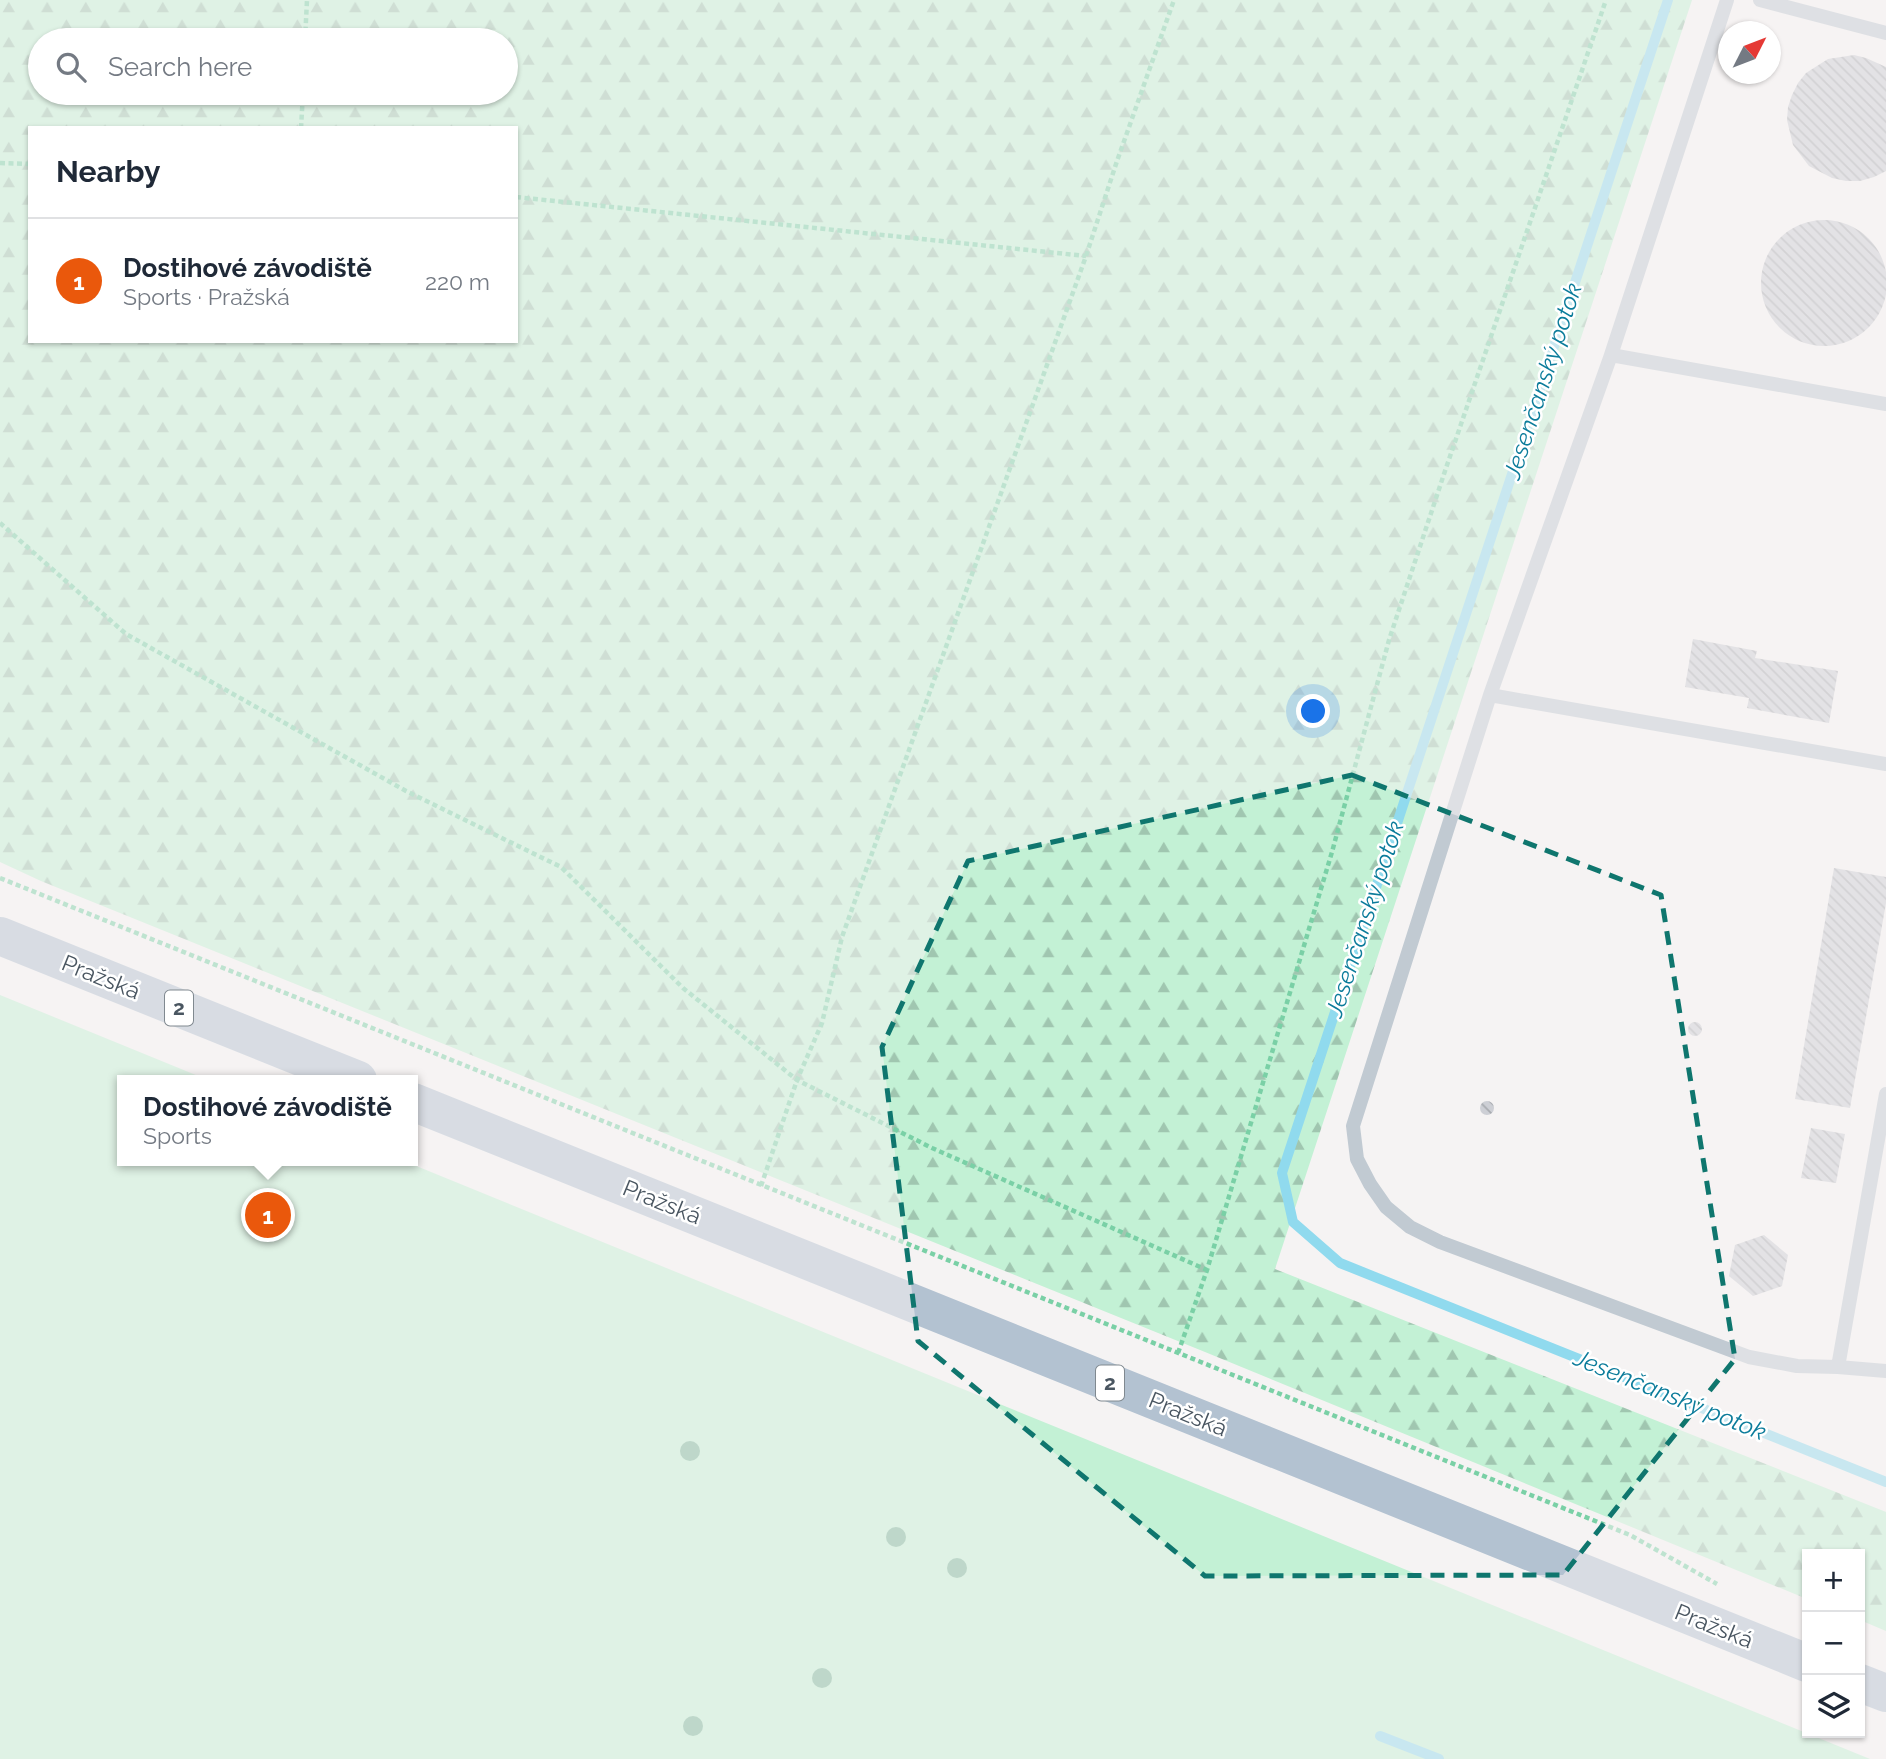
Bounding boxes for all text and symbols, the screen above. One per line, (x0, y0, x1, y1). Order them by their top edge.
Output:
north arrow (1718, 21, 1781, 84)
search box (28, 28, 518, 105)
icon: search (52, 48, 90, 86)
text: Search here (108, 52, 252, 82)
text: Nearby (56, 154, 160, 189)
text: Dostihové závodiště (123, 253, 372, 283)
text: 1 (73, 268, 85, 295)
text: 220 m (425, 268, 490, 295)
water label: Jesenčanský potok (1497, 279, 1588, 484)
text: Sports · Pražská (123, 283, 290, 310)
your location (1296, 694, 1330, 728)
water label: Jesenčanský potok (1319, 817, 1410, 1022)
street label: Pražská (58, 949, 144, 1004)
road number: 2 (165, 990, 193, 1026)
popup (117, 1075, 418, 1166)
text: Dostihové závodiště (143, 1092, 392, 1122)
text: Sports (143, 1122, 212, 1149)
street label: Pražská (619, 1174, 705, 1229)
pin: 1 (245, 1189, 291, 1241)
water label: Jesenčanský potok (1569, 1342, 1771, 1446)
road number: 2 (1096, 1366, 1124, 1400)
street label: Pražská (1145, 1386, 1231, 1441)
map controls (1802, 1549, 1865, 1738)
button: + (1802, 1549, 1865, 1612)
street label: Pražská (1671, 1598, 1757, 1653)
button: − (1802, 1612, 1865, 1675)
button: layers (1802, 1675, 1865, 1738)

